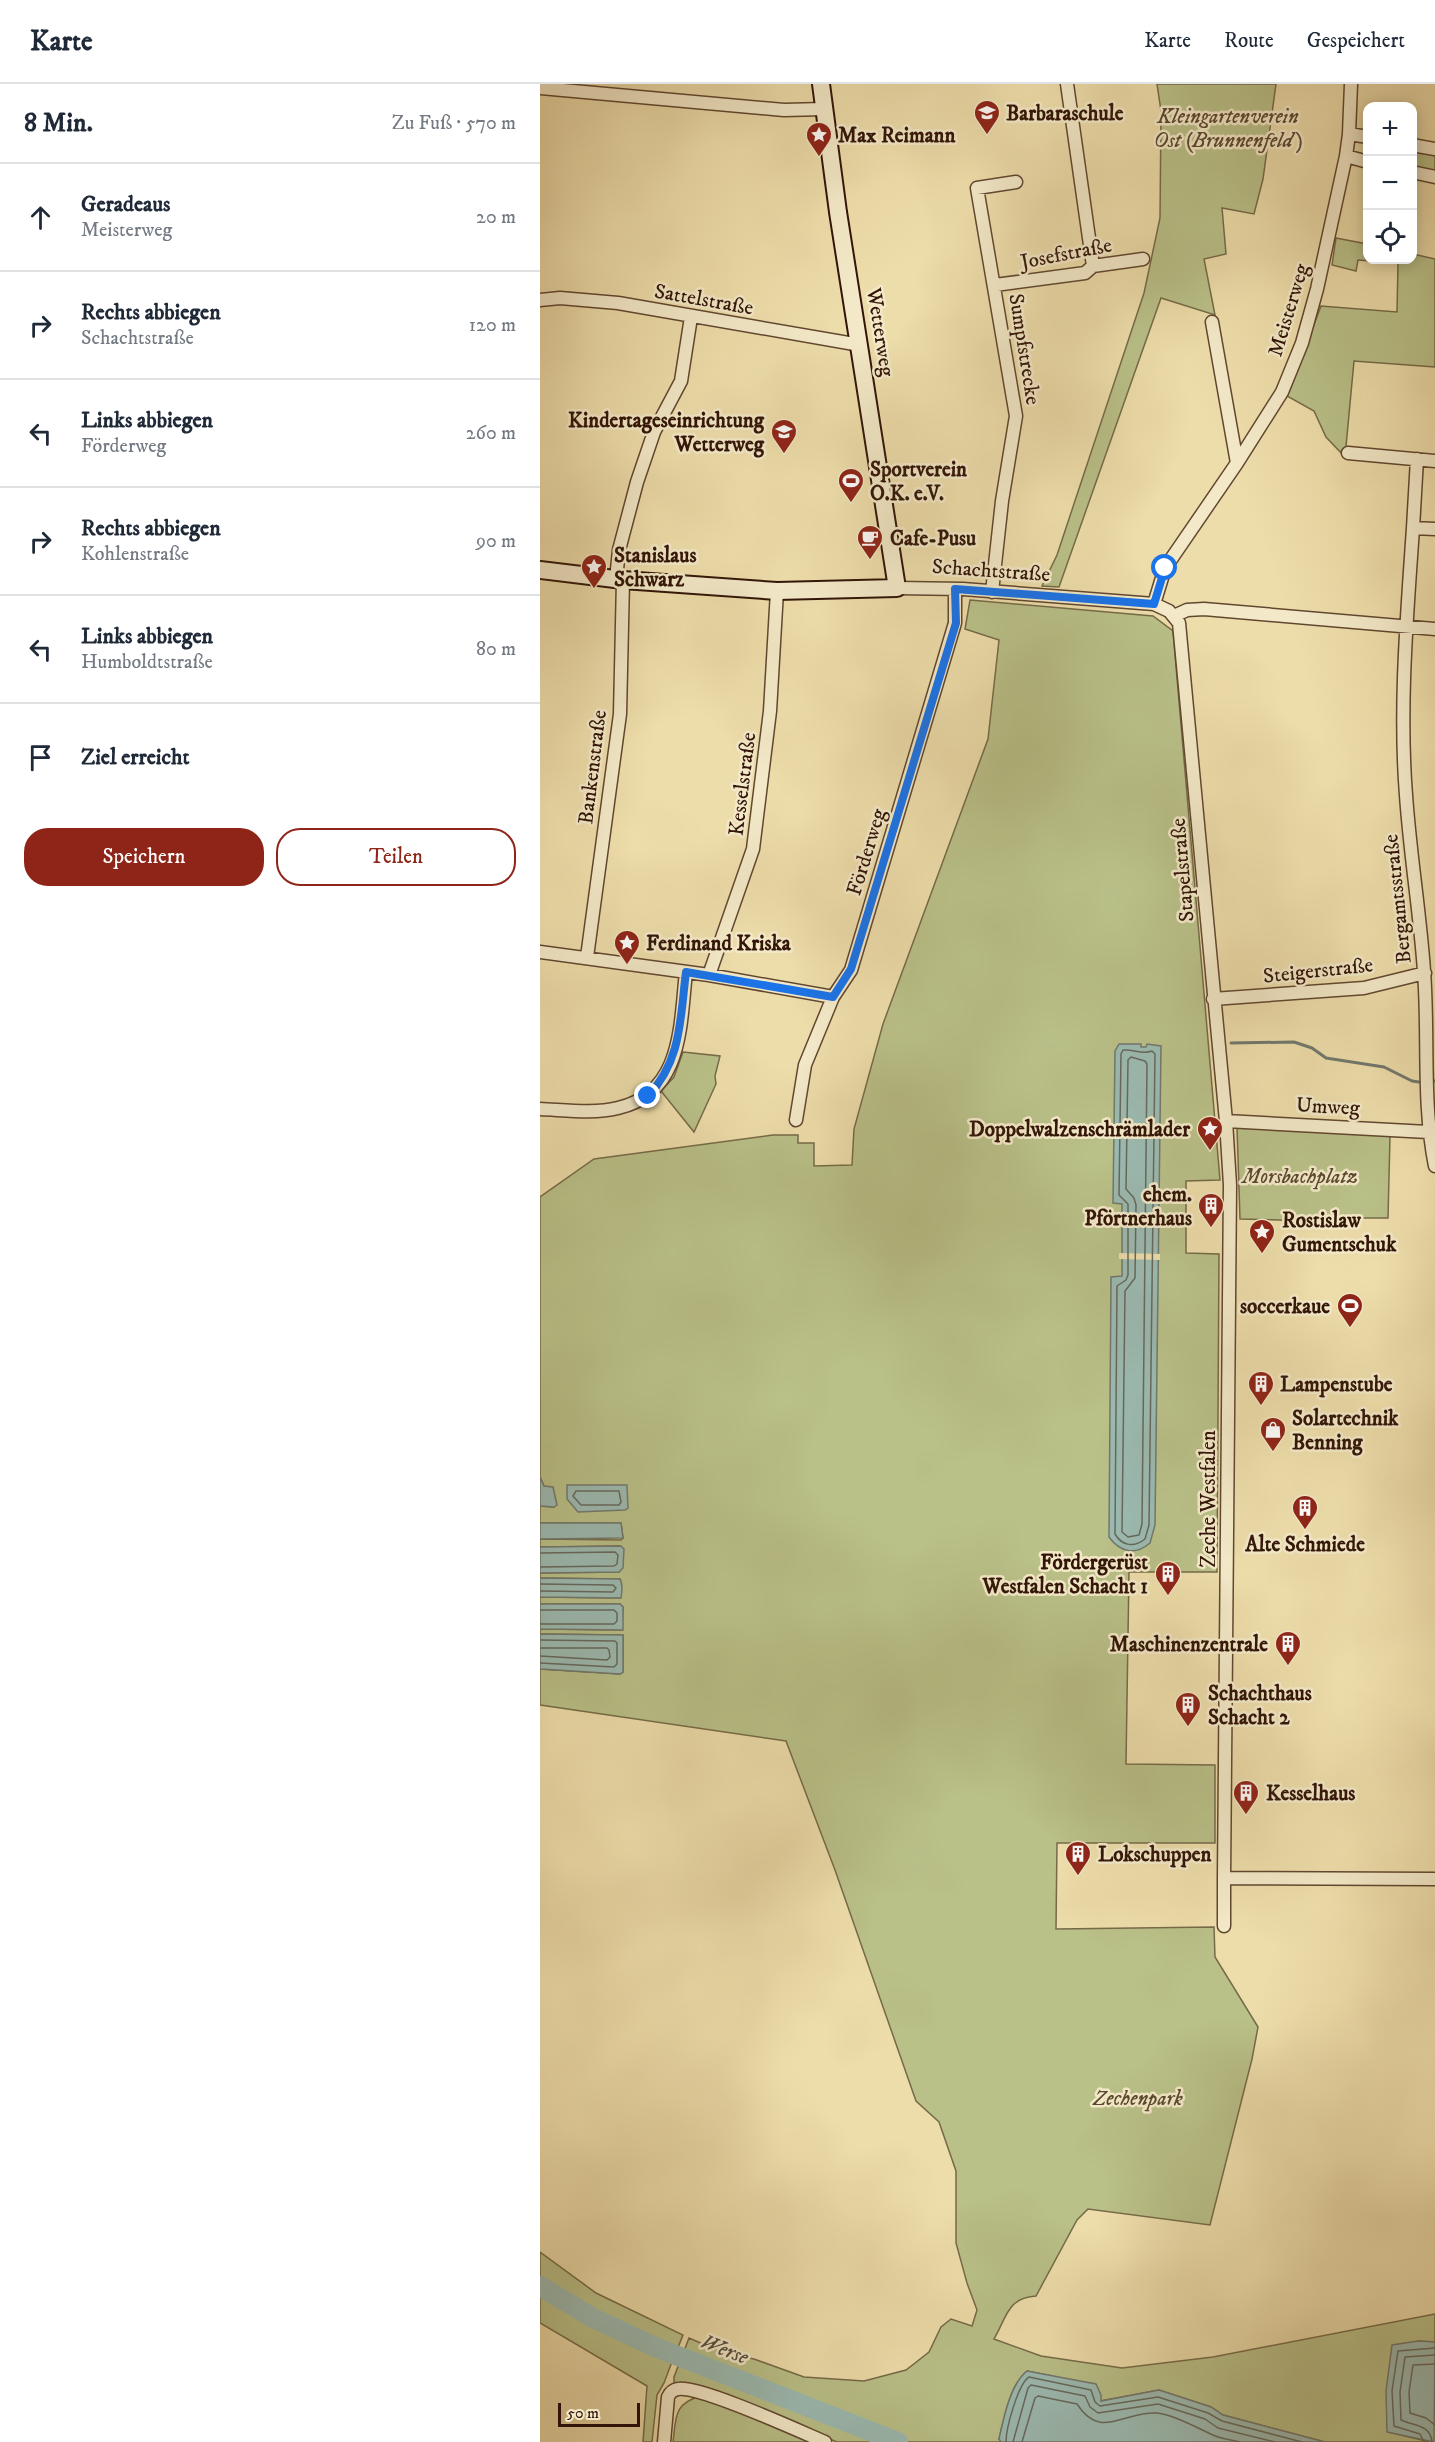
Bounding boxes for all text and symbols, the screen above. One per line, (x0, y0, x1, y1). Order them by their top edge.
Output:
text: Karte (30, 24, 93, 59)
text: Karte (1144, 28, 1191, 54)
text: Route (1224, 28, 1274, 54)
text: Gespeichert (1307, 28, 1405, 54)
school or university icon: Barbaraschule (972, 98, 1002, 136)
place label: Barbaraschule (1006, 101, 1124, 127)
map controls (1363, 102, 1417, 264)
button: + (1363, 102, 1417, 156)
park label: Kleingartenverein Ost (Brunnenfeld) (1154, 104, 1302, 154)
text: 8 Min. (24, 107, 93, 140)
text: Zu Fuß · 570 m (392, 111, 516, 136)
place icon: Max Reimann (804, 120, 834, 158)
place label: Max Reimann (838, 123, 957, 149)
button: − (1363, 156, 1417, 210)
text: Geradeaus (81, 191, 170, 218)
icon: ahead (24, 201, 57, 234)
text: 20 m (476, 205, 516, 230)
button: locate (1363, 210, 1417, 264)
text: Meisterweg (81, 218, 172, 243)
street label: Josefstraße (1016, 232, 1114, 276)
street label: Meisterweg (1263, 260, 1316, 360)
street label: Sattelstraße (652, 278, 756, 322)
street label: Wetterweg (860, 285, 900, 379)
street label: Sumpfstrecke (1002, 292, 1046, 407)
text: Rechts abbiegen (81, 299, 221, 326)
icon: right (24, 309, 57, 342)
text: 120 m (469, 313, 516, 338)
text: Schachtstraße (81, 326, 194, 351)
text: Links abbiegen (81, 407, 213, 434)
place label: Kindertageseinrichtung Wetterweg (568, 408, 765, 458)
icon: left (24, 417, 57, 450)
school or university icon: Kindertageseinrichtung Wetterweg (769, 417, 799, 455)
text: 260 m (466, 421, 516, 446)
text: Förderweg (81, 434, 166, 459)
place label: Sportverein O.K. e.V. (870, 457, 968, 507)
sports icon: Sportverein O.K. e.V. (836, 466, 866, 504)
text: Rechts abbiegen (81, 515, 221, 542)
cafe icon: Cafe-Pusu (855, 523, 885, 561)
icon: right (24, 525, 57, 558)
place label: Cafe-Pusu (890, 526, 976, 552)
text: 90 m (476, 529, 516, 554)
text: Kohlenstraße (81, 542, 189, 567)
place label: Stanislaus Schwarz (614, 543, 696, 593)
place icon: Stanislaus Schwarz (579, 552, 609, 590)
street label: Schachtstraße (931, 554, 1051, 588)
route start (1151, 554, 1177, 580)
text: Links abbiegen (81, 623, 213, 650)
icon: left (24, 633, 57, 666)
text: 80 m (476, 637, 516, 662)
text: Humboldtstraße (81, 650, 213, 675)
street label: Bankenstraße (573, 708, 613, 826)
street label: Kesselstraße (724, 731, 762, 837)
icon: arrive (24, 741, 57, 774)
text: Ziel erreicht (81, 744, 189, 771)
street label: Förderweg (841, 805, 893, 899)
street label: Stapelstraße (1165, 817, 1200, 923)
button: Speichern (24, 828, 264, 886)
button: Teilen (276, 828, 516, 886)
street label: Bergamtsstraße (1378, 832, 1418, 965)
place icon: Ferdinand Kriska (612, 928, 642, 966)
place label: Ferdinand Kriska (646, 931, 792, 957)
street label: Steigerstraße (1262, 952, 1375, 990)
route end (634, 1082, 660, 1108)
street label: Umweg (1295, 1092, 1361, 1122)
place icon: Doppelwalzenschrämlader (1195, 1114, 1225, 1152)
place label: Doppelwalzenschrämlader (969, 1117, 1191, 1143)
park label: Morsbachplatz (1240, 1164, 1358, 1190)
place label: ehem. Pförtnerhaus (1084, 1182, 1192, 1232)
building icon: ehem. Pförtnerhaus (1196, 1191, 1226, 1229)
place label: Rostislaw Gumentschuk (1282, 1208, 1397, 1258)
place icon: Rostislaw Gumentschuk (1247, 1217, 1277, 1255)
sports icon: soccerkaue (1335, 1291, 1365, 1329)
place label: soccerkaue (1240, 1294, 1330, 1320)
building icon: Lampenstube (1246, 1369, 1276, 1407)
place label: Lampenstube (1280, 1372, 1393, 1398)
place label: Solartechnik Benning (1292, 1406, 1399, 1456)
shop icon: Solartechnik Benning (1258, 1415, 1288, 1453)
street label: Zeche Westfalen (1196, 1430, 1222, 1568)
building icon: Alte Schmiede (1290, 1493, 1320, 1531)
place label: Alte Schmiede (1244, 1532, 1365, 1558)
place label: Fördergerüst Westfalen Schacht 1 (981, 1550, 1148, 1600)
building icon: Fördergerüst Westfalen Schacht 1 (1153, 1559, 1183, 1597)
building icon: Maschinenzentrale (1273, 1629, 1303, 1667)
place label: Maschinenzentrale (1110, 1632, 1268, 1658)
place label: Schachthaus Schacht 2 (1208, 1681, 1312, 1731)
building icon: Schachthaus Schacht 2 (1173, 1690, 1203, 1728)
building icon: Kesselhaus (1231, 1778, 1261, 1816)
place label: Kesselhaus (1266, 1781, 1355, 1807)
building icon: Lokschuppen (1063, 1839, 1093, 1877)
place label: Lokschuppen (1098, 1842, 1213, 1868)
park label: Zechenpark (1092, 2086, 1183, 2112)
water label: Werse (697, 2328, 753, 2371)
scale bar (558, 2400, 640, 2428)
text: 50 m (567, 2403, 599, 2423)

